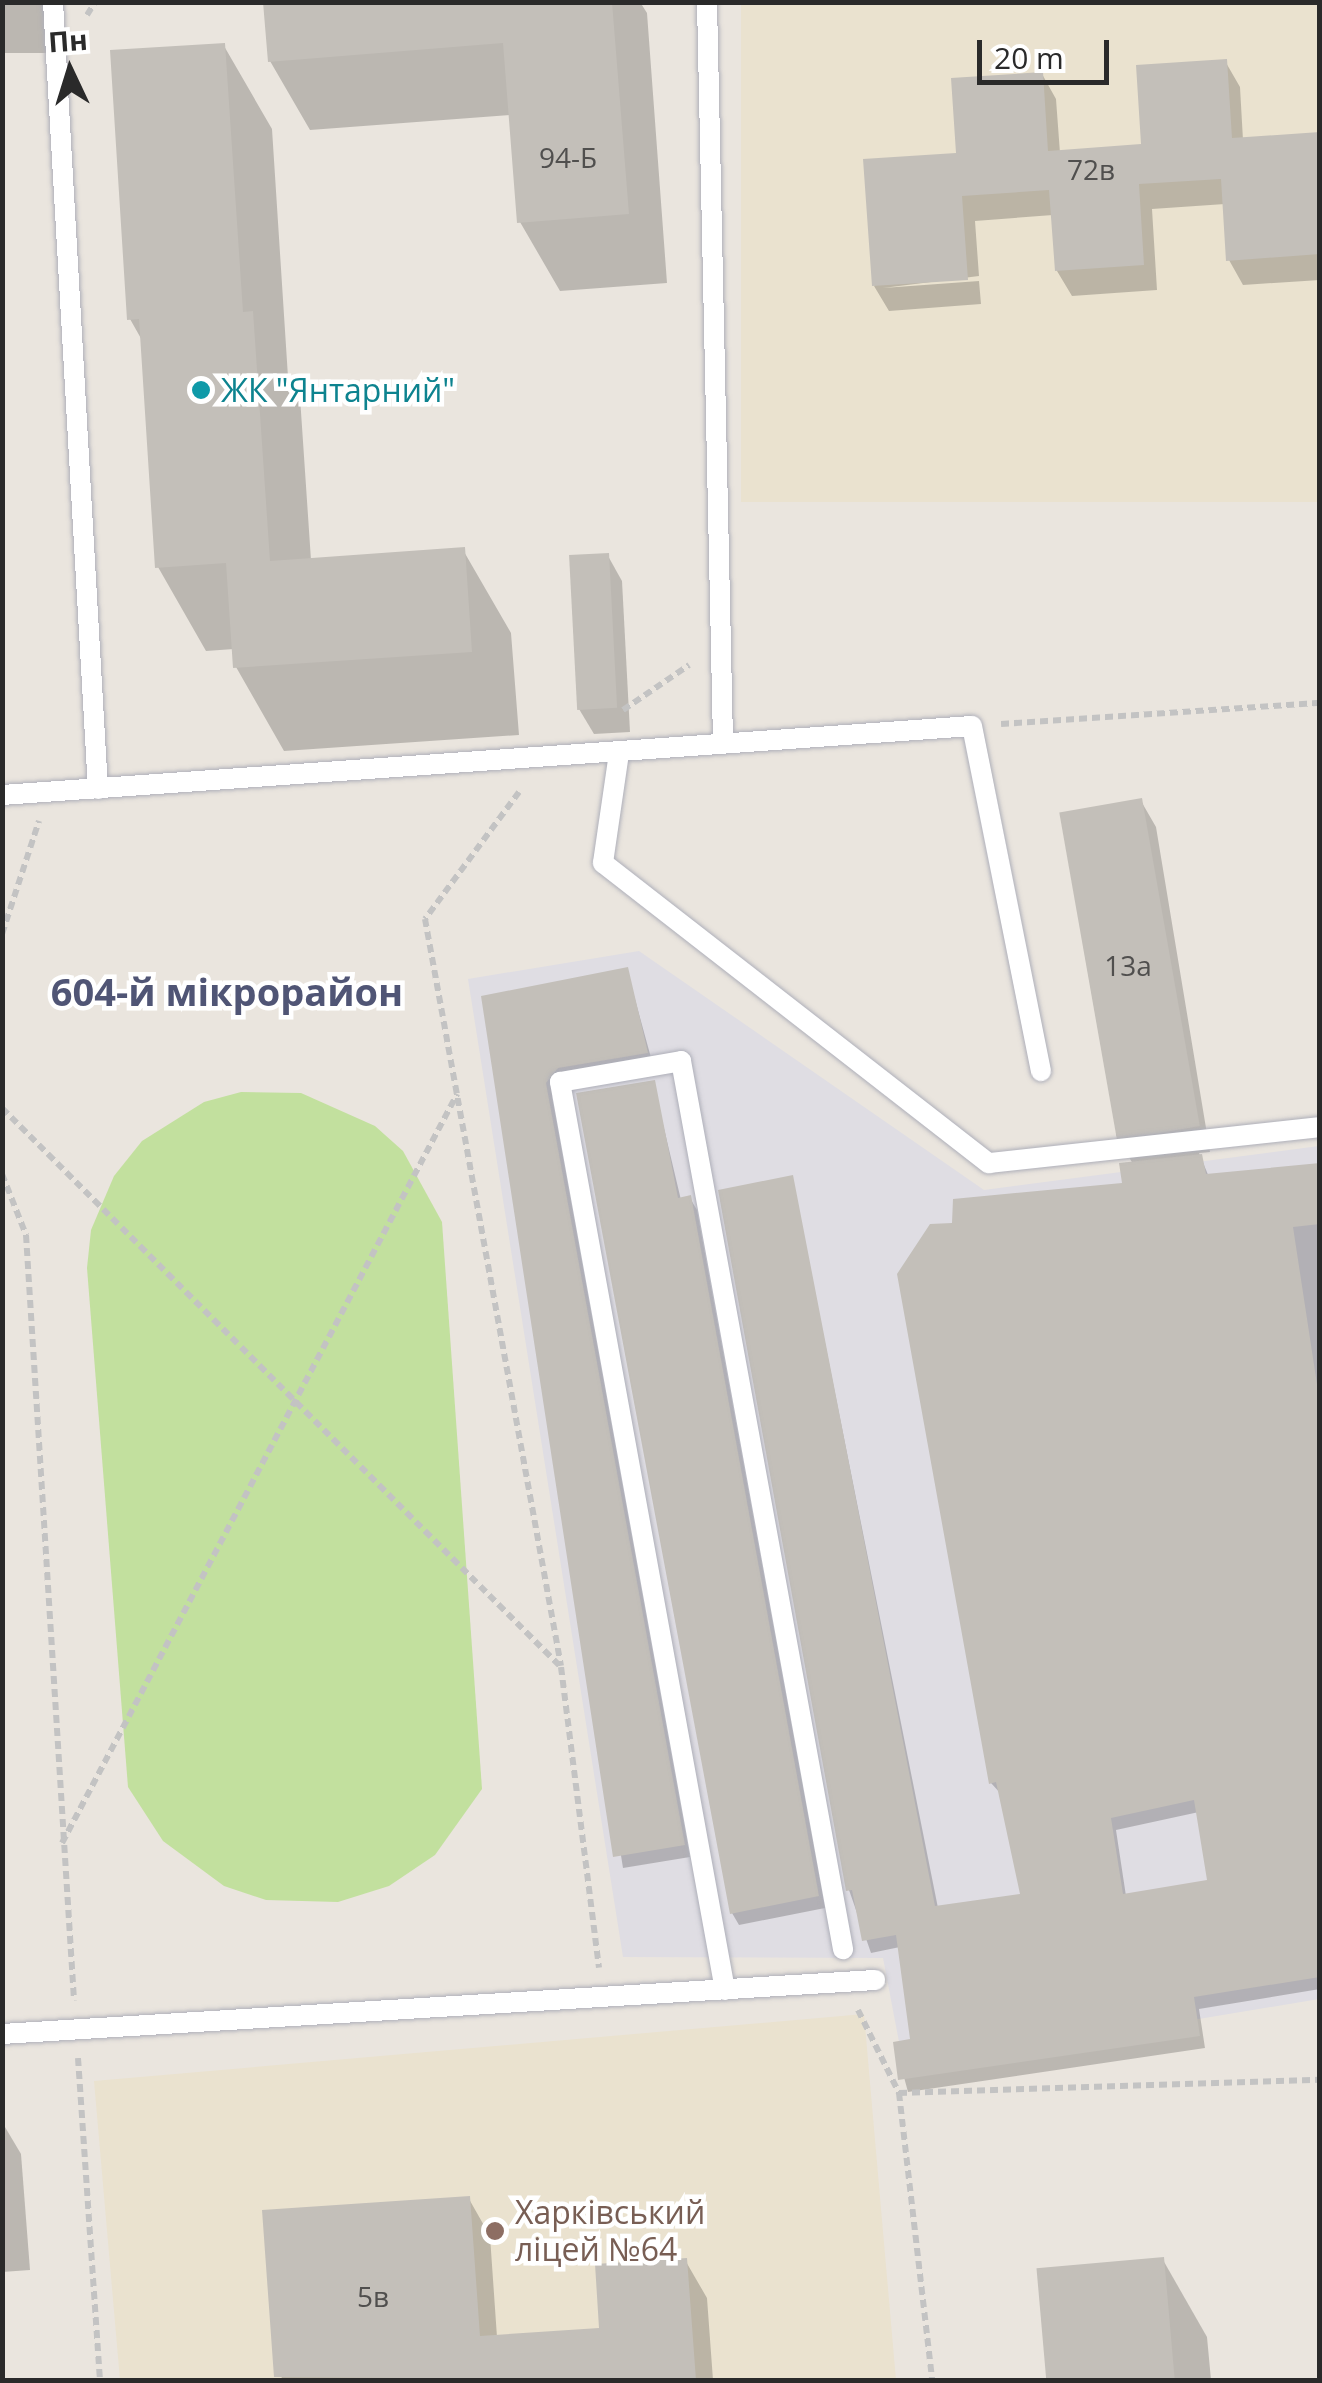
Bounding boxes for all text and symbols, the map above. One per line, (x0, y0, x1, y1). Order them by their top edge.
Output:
north arrow (20, 20, 120, 120)
text: Пн (47, 20, 89, 60)
scale bar (982, 20, 1114, 82)
text: 20 m (994, 37, 1064, 78)
house number: 94-Б (539, 140, 597, 174)
house number: 72в (1067, 152, 1115, 186)
place label: ЖК "Янтарний" (221, 371, 455, 409)
marker: ЖК "Янтарний" (190, 379, 212, 401)
house number: 13а (1104, 948, 1152, 982)
district label: 604-й мікрорайон (51, 969, 403, 1015)
place label: Харківський ліцей №64 (515, 2194, 705, 2269)
marker: Харківський ліцей №64 (484, 2220, 506, 2242)
house number: 5в (357, 2279, 389, 2313)

